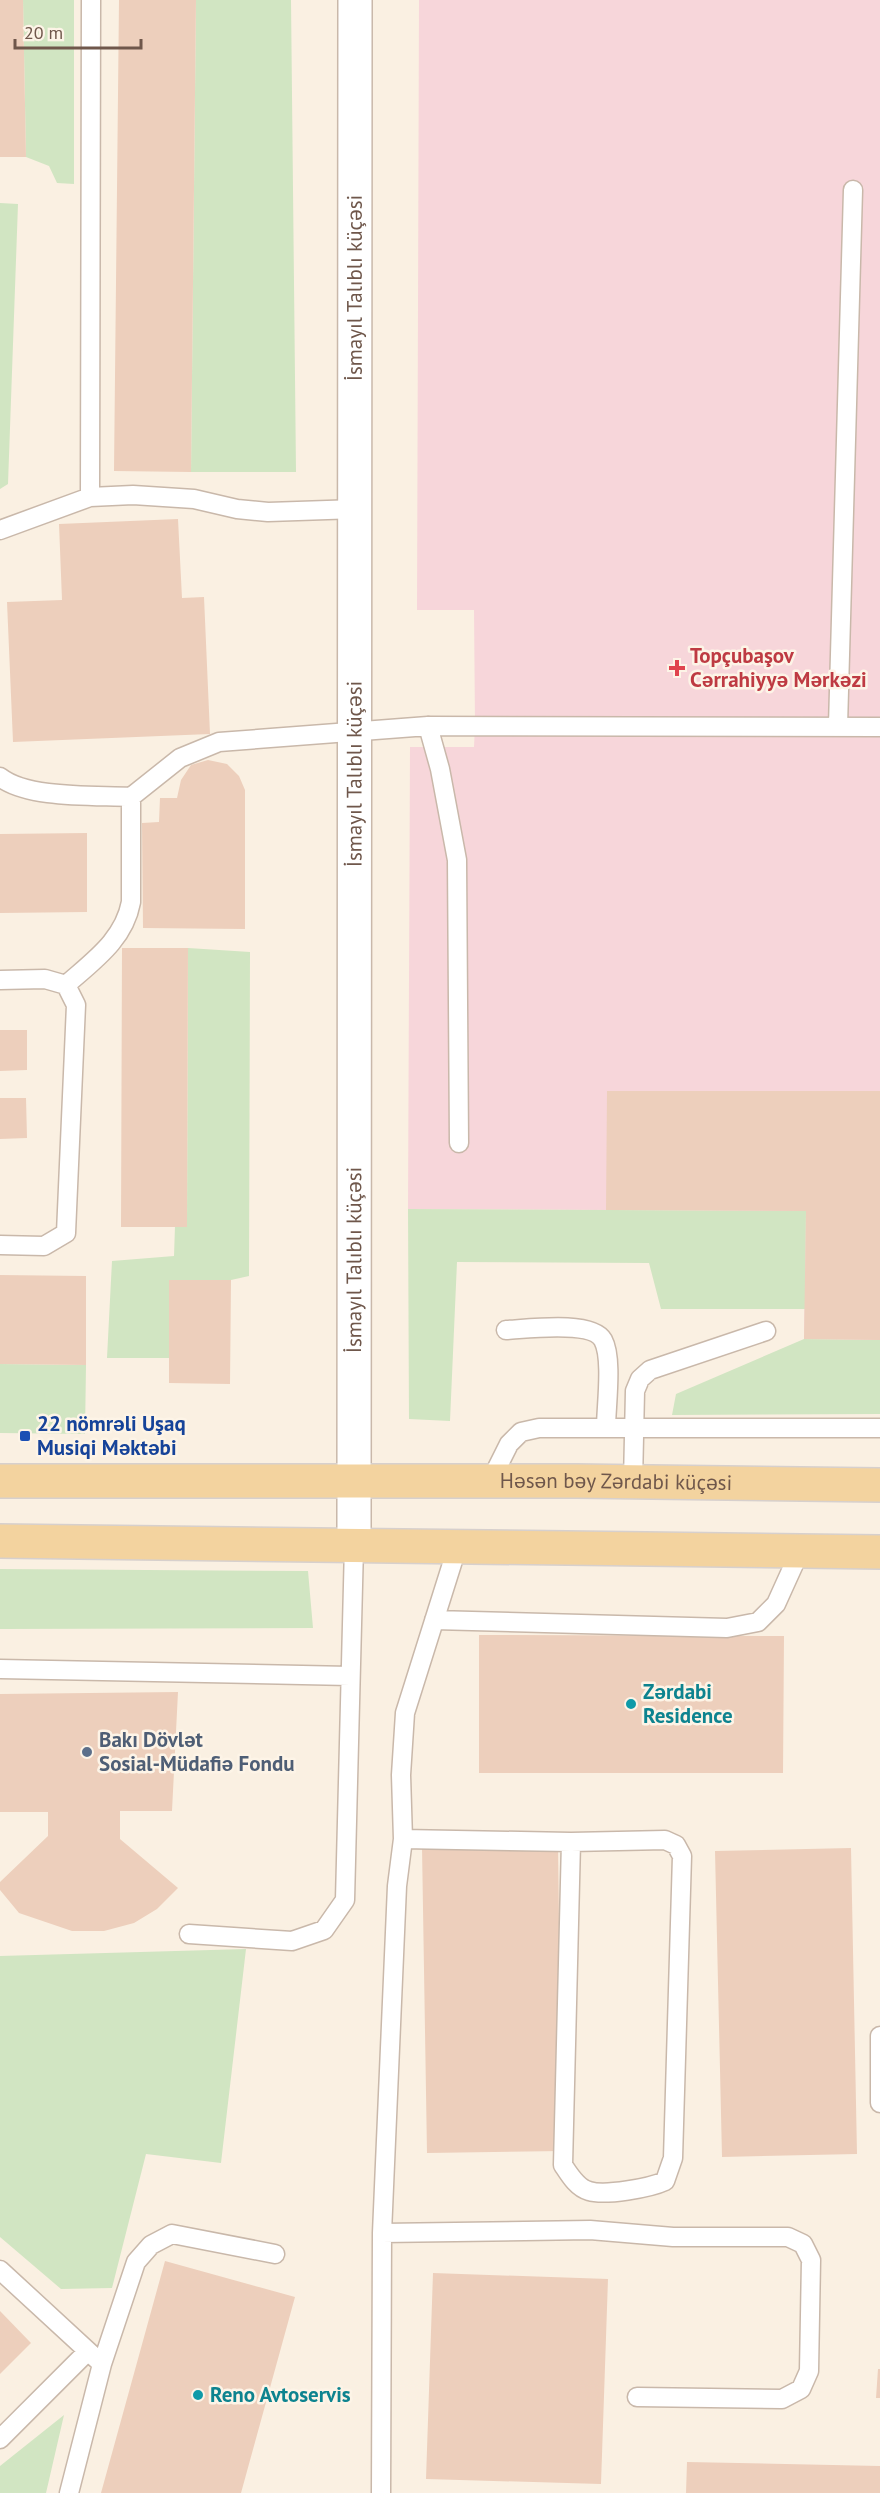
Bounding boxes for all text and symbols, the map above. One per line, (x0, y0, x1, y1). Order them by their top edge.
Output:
scale bar (15, 12, 141, 50)
text: 20 m (24, 21, 63, 44)
street label: İsmayıl Talıblı küçəsi (341, 195, 368, 381)
place label: Topçubaşov Cərrahiyyə Mərkəzi (690, 642, 867, 693)
marker: Topçubaşov Cərrahiyyə Mərkəzi (668, 659, 686, 677)
street label: İsmayıl Talıblı küçəsi (340, 681, 368, 867)
street label: İsmayıl Talıblı küçəsi (340, 1167, 367, 1353)
place label: 22 nömrəli Uşaq Musiqi Məktəbi (37, 1410, 186, 1461)
marker: 22 nömrəli Uşaq Musiqi Məktəbi (18, 1429, 32, 1443)
street label: Həsən bəy Zərdabi küçəsi (500, 1467, 732, 1496)
place label: Zərdabi Residence (643, 1678, 733, 1729)
marker: Zərdabi Residence (624, 1697, 638, 1711)
place label: Bakı Dövlət Sosial-Müdafiə Fondu (99, 1726, 295, 1777)
marker: Bakı Dövlət Sosial-Müdafiə Fondu (80, 1745, 94, 1759)
place label: Reno Avtoservis (210, 2381, 351, 2408)
marker: Reno Avtoservis (191, 2388, 205, 2402)

